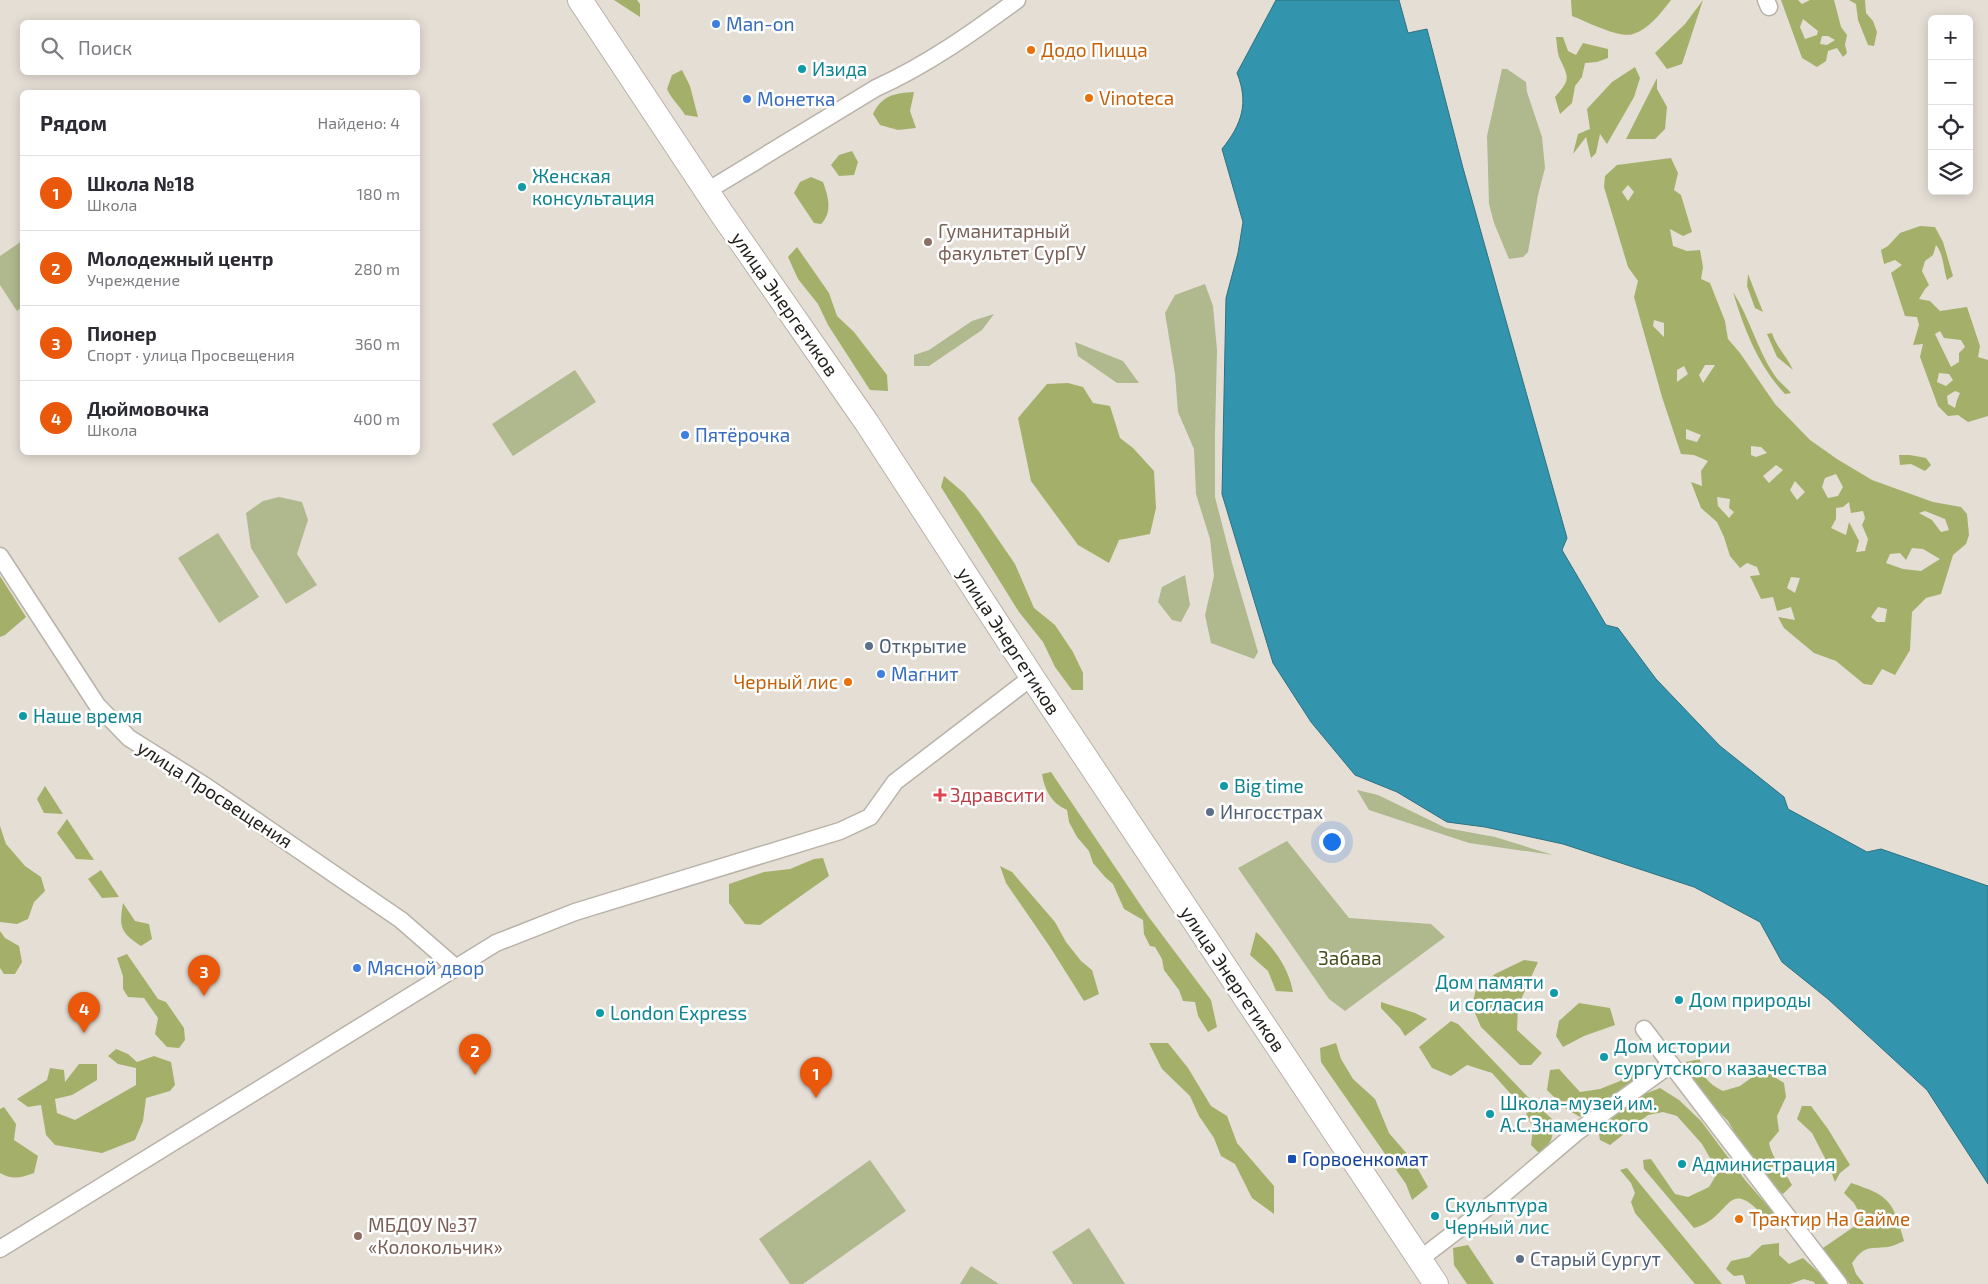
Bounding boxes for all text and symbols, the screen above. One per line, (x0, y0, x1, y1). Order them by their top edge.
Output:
place label: Man-on (726, 12, 795, 35)
map controls (1928, 15, 1973, 195)
button: + (1928, 15, 1973, 60)
marker: Man-on (710, 18, 722, 30)
search box (20, 20, 420, 75)
icon: search (38, 34, 66, 62)
text: Поиск (78, 36, 132, 59)
place label: Додо Пицца (1041, 38, 1148, 61)
marker: Додо Пицца (1025, 44, 1037, 56)
place label: Изида (812, 57, 867, 80)
button: − (1928, 60, 1973, 105)
marker: Изида (796, 63, 808, 75)
place label: Vinoteca (1099, 86, 1174, 109)
place label: Монетка (757, 87, 835, 110)
marker: Vinoteca (1083, 92, 1095, 104)
marker: Монетка (741, 93, 753, 105)
button: locate (1928, 105, 1973, 150)
text: Рядом (40, 110, 107, 135)
text: Найдено: 4 (317, 113, 400, 132)
button: layers (1928, 150, 1973, 195)
place label: Женская консультация (532, 164, 655, 210)
text: Школа №18 (87, 172, 195, 195)
marker: Женская консультация (516, 181, 528, 193)
text: 1 (53, 184, 59, 203)
text: 180 m (357, 184, 400, 203)
text: Школа (87, 195, 137, 214)
place label: Гуманитарный факультет СурГУ (938, 219, 1086, 265)
street label: улица Энергетиков (726, 227, 844, 381)
marker: Гуманитарный факультет СурГУ (922, 236, 934, 248)
text: Молодежный центр (87, 247, 273, 270)
text: 2 (51, 259, 61, 278)
text: 280 m (354, 259, 400, 278)
text: Учреждение (87, 270, 180, 289)
text: Пионер (87, 322, 157, 345)
text: 3 (51, 334, 61, 353)
text: 360 m (355, 334, 400, 353)
text: Спорт · улица Просвещения (87, 345, 295, 364)
text: Дюймовочка (87, 397, 209, 420)
text: 4 (51, 409, 61, 428)
text: 400 m (353, 409, 400, 428)
text: Школа (87, 420, 137, 439)
place label: Пятёрочка (695, 423, 790, 446)
marker: Пятёрочка (679, 429, 691, 441)
street label: улица Энергетиков (952, 563, 1066, 719)
place label: Открытие (879, 634, 967, 657)
marker: Открытие (863, 640, 875, 652)
place label: Магнит (891, 662, 958, 685)
marker: Магнит (875, 668, 887, 680)
place label: Черный лис (733, 670, 838, 693)
marker: Черный лис (842, 676, 854, 688)
place label: Наше время (33, 704, 142, 727)
marker: Наше время (17, 710, 29, 722)
street label: улица Просвещения (133, 735, 297, 853)
place label: Big time (1234, 774, 1304, 797)
marker: Big time (1218, 780, 1230, 792)
place label: Здравсити (950, 783, 1045, 806)
marker: Здравсити (934, 789, 946, 801)
place label: Ингосстрах (1220, 800, 1323, 823)
marker: Ингосстрах (1204, 806, 1216, 818)
your location (1319, 829, 1345, 855)
street label: улица Энергетиков (1175, 901, 1291, 1057)
park label: Забава (1318, 946, 1382, 969)
pin: 3 (188, 955, 220, 996)
place label: Мясной двор (367, 956, 484, 979)
marker: Мясной двор (351, 962, 363, 974)
place label: Дом памяти и согласия (1435, 970, 1544, 1015)
marker: Дом памяти и согласия (1548, 987, 1560, 999)
place label: Дом природы (1689, 988, 1811, 1011)
pin: 4 (68, 992, 100, 1033)
marker: Дом природы (1673, 994, 1685, 1006)
place label: London Express (610, 1001, 747, 1024)
marker: London Express (594, 1007, 606, 1019)
pin: 2 (459, 1034, 491, 1075)
place label: Дом истории сургутского казачества (1614, 1034, 1827, 1080)
marker: Дом истории сургутского казачества (1598, 1051, 1610, 1063)
pin: 1 (800, 1057, 832, 1098)
place label: Школа-музей им. А.С.Знаменского (1500, 1091, 1657, 1136)
marker: Школа-музей им. А.С.Знаменского (1484, 1108, 1496, 1120)
place label: Горвоенкомат (1302, 1147, 1428, 1170)
place label: Администрация (1692, 1152, 1836, 1175)
marker: Горвоенкомат (1286, 1153, 1298, 1165)
marker: Администрация (1676, 1158, 1688, 1170)
place label: Скульптура Черный лис (1445, 1193, 1550, 1238)
place label: Трактир На Сайме (1749, 1207, 1910, 1230)
marker: Скульптура Черный лис (1429, 1210, 1441, 1222)
place label: МБДОУ №37 «Колокольчик» (368, 1213, 503, 1258)
marker: Трактир На Сайме (1733, 1213, 1745, 1225)
marker: МБДОУ №37 «Колокольчик» (352, 1230, 364, 1242)
place label: Старый Сургут (1530, 1247, 1661, 1271)
marker: Старый Сургут (1514, 1253, 1526, 1265)

